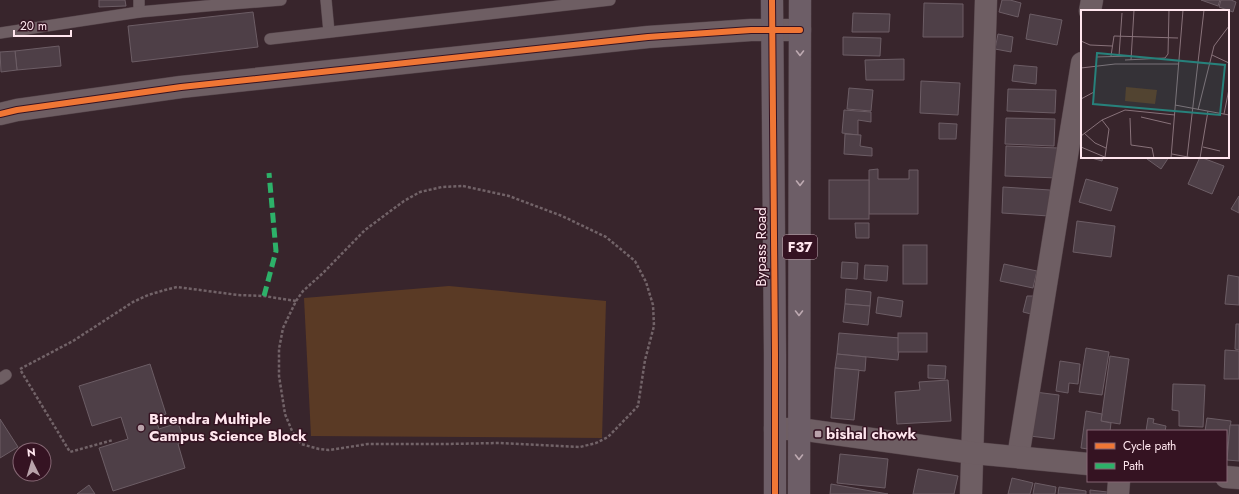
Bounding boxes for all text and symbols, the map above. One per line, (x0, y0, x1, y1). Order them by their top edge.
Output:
inset map (1081, 10, 1229, 158)
scale bar (14, 12, 71, 38)
text: 20 m (20, 17, 47, 35)
one-way arrow (796, 50, 804, 56)
one-way arrow (796, 180, 804, 186)
street label: Bypass Road (750, 207, 772, 287)
road number: F37 (783, 235, 817, 259)
one-way arrow (795, 310, 803, 316)
place label: Birendra Multiple Campus Science Block (149, 408, 307, 447)
marker: Birendra Multiple Campus Science Block (136, 423, 146, 433)
place label: bishal chowk (826, 423, 916, 445)
marker: bishal chowk (813, 429, 823, 439)
legend (1087, 430, 1227, 482)
text: Cycle path (1123, 437, 1176, 455)
north arrow (12, 442, 52, 482)
text: N (26, 444, 36, 460)
one-way arrow (795, 454, 803, 460)
text: Path (1123, 457, 1144, 475)

